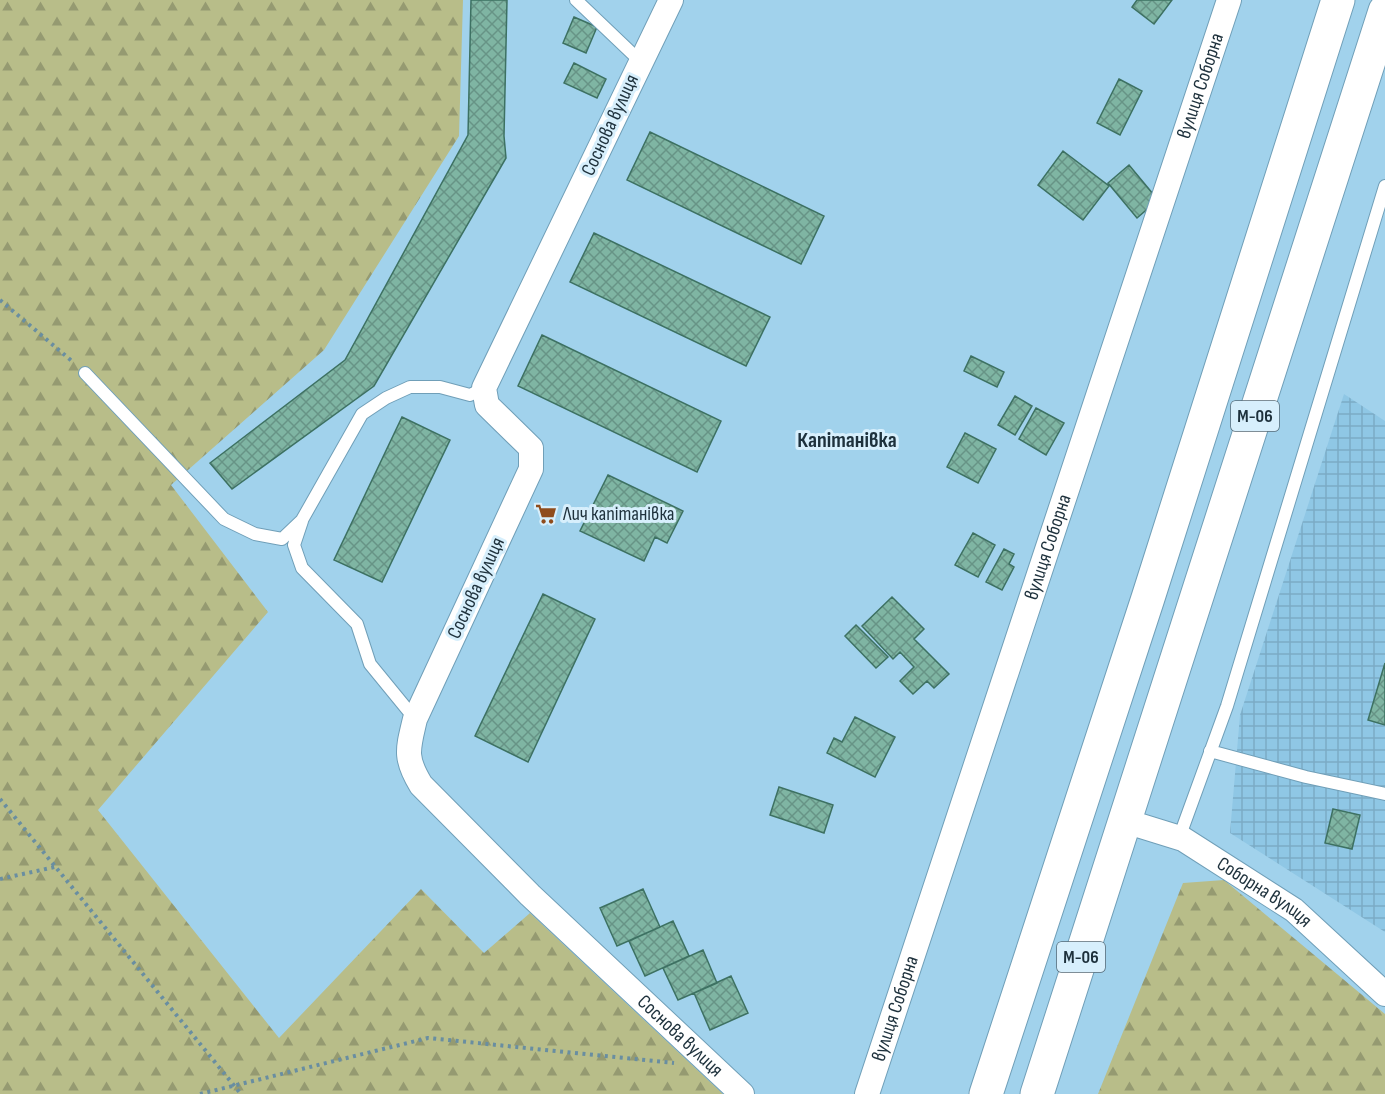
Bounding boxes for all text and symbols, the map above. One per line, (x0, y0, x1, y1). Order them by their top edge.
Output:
street label: вулиця Соборна (1172, 30, 1229, 142)
street label: Соснова вулиця (576, 71, 644, 179)
road number: М-06 (1231, 401, 1279, 431)
district label: Капітанівка (797, 427, 897, 454)
street label: вулиця Соборна (1019, 491, 1077, 603)
supermarket icon: Лич капітанівка (534, 502, 558, 526)
place label: Лич капітанівка (562, 502, 675, 526)
street label: Соснова вулиця (442, 534, 510, 642)
street label: Соборна вулиця (1212, 852, 1317, 933)
road number: М-06 (1057, 942, 1105, 972)
street label: вулиця Соборна (867, 953, 924, 1064)
street label: Соснова вулиця (632, 990, 728, 1082)

